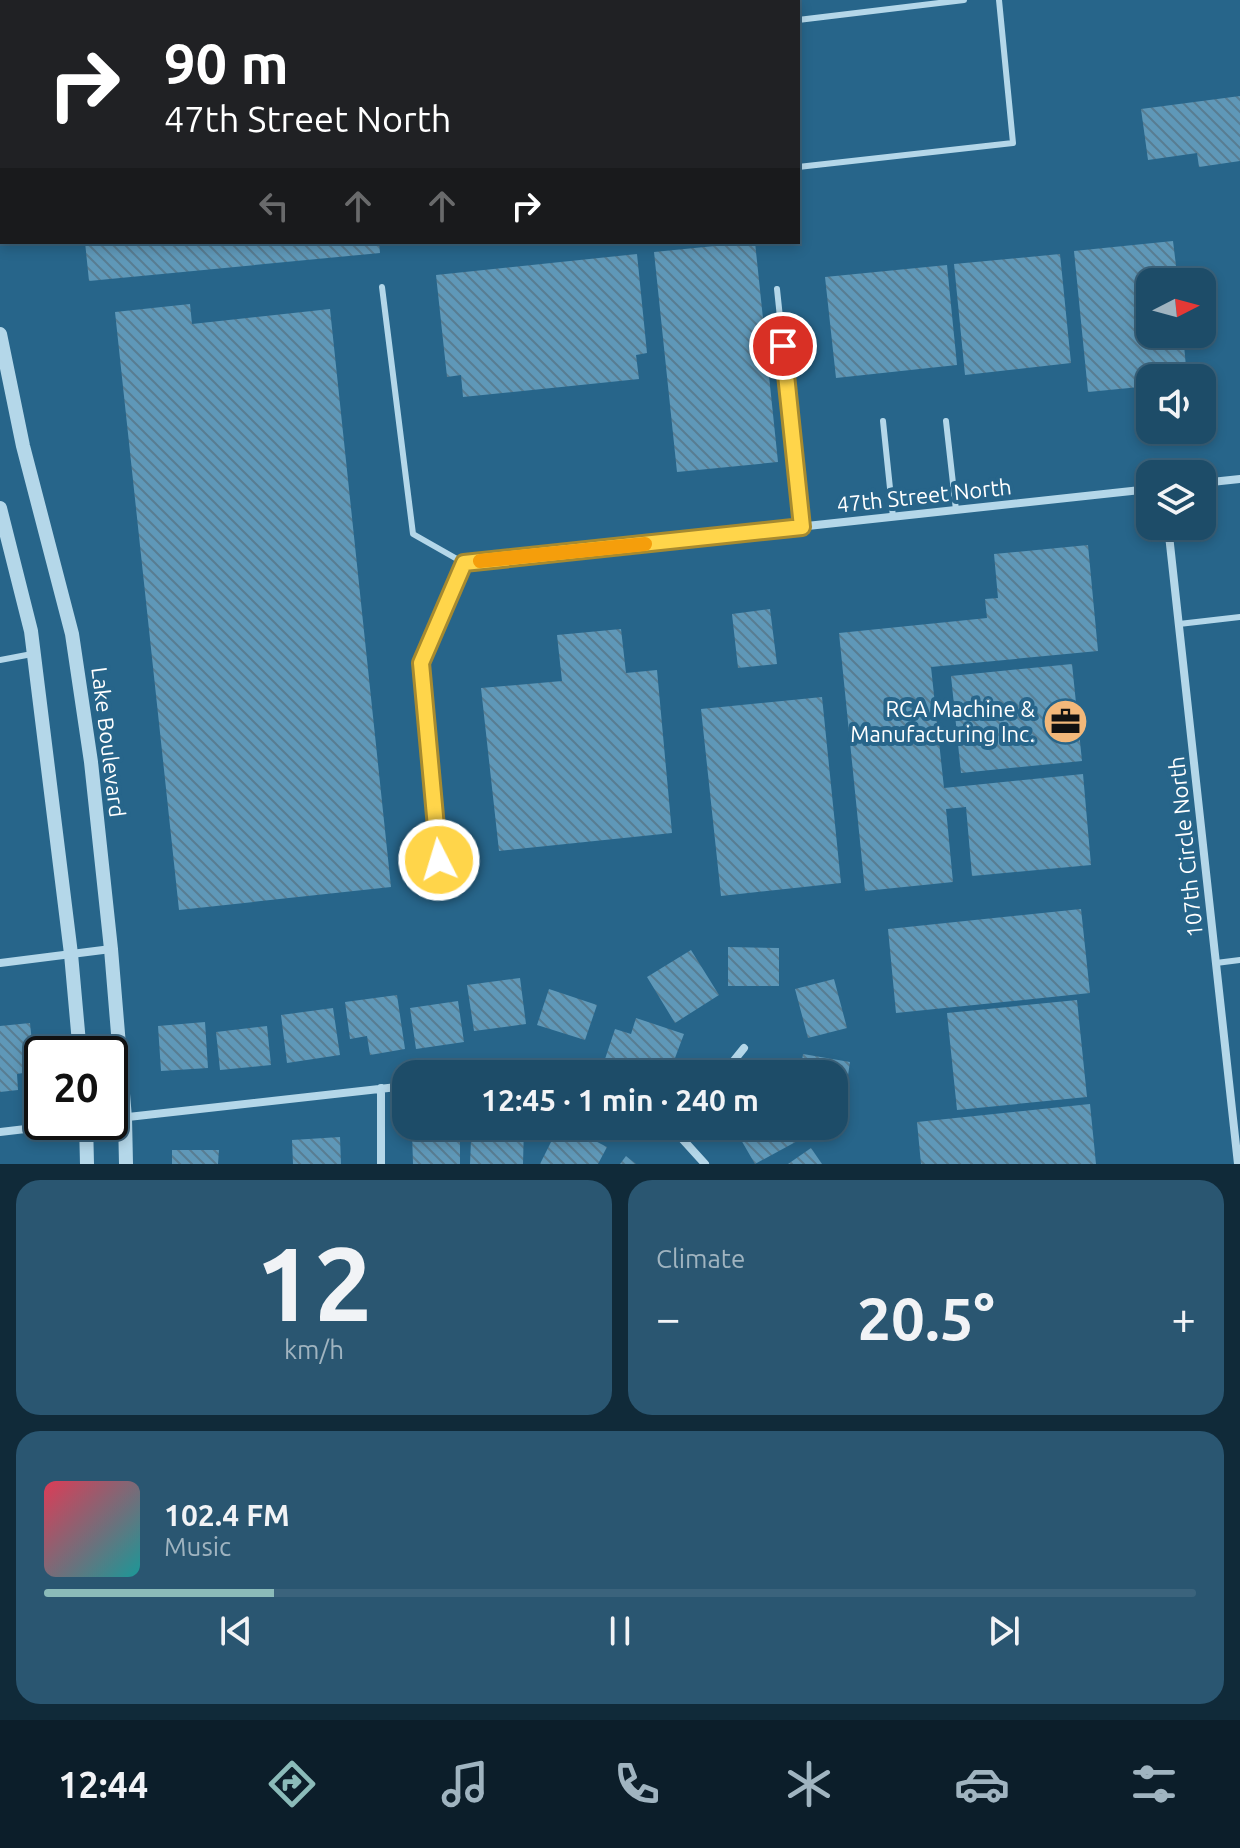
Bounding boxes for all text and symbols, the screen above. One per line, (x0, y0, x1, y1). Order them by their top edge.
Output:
icon: right (32, 32, 136, 136)
text: 90 m (164, 32, 289, 95)
text: 47th Street North (164, 98, 451, 139)
icon: left (252, 184, 296, 228)
icon: ahead (336, 184, 380, 228)
icon: ahead (420, 184, 464, 228)
icon: right (504, 184, 548, 228)
north arrow (1136, 268, 1216, 348)
map controls (1136, 268, 1216, 540)
pin (749, 312, 817, 380)
icon: arrive (761, 324, 805, 368)
button: sound (1136, 364, 1216, 444)
button: layers (1136, 460, 1216, 540)
street label: 47th Street North (835, 473, 1013, 517)
street label: Lake Boulevard (87, 666, 131, 818)
place label: RCA Machine & Manufacturing Inc. (850, 696, 1036, 746)
office icon: RCA Machine & Manufacturing Inc. (1042, 697, 1090, 745)
street label: 107th Circle North (1163, 755, 1207, 939)
position arrow (397, 818, 481, 902)
speed limit sign: 20 (24, 1036, 128, 1140)
text: 12:45 · 1 min · 240 m (481, 1083, 759, 1117)
text: 12 (255, 1224, 373, 1341)
text: Climate (656, 1244, 745, 1273)
text: 20.5° (857, 1284, 995, 1351)
text: − (656, 1293, 681, 1342)
text: + (1171, 1293, 1196, 1342)
text: km/h (284, 1335, 344, 1364)
text: 102.4 FM (164, 1498, 290, 1532)
text: Music (164, 1532, 231, 1561)
icon: previous (214, 1609, 258, 1653)
icon: pause (598, 1609, 642, 1653)
icon: next (982, 1609, 1026, 1653)
icon: directions (264, 1756, 320, 1812)
icon: music (437, 1756, 493, 1812)
icon: phone (609, 1756, 665, 1812)
icon: climate (781, 1756, 837, 1812)
icon: car (954, 1756, 1010, 1812)
icon: filters (1126, 1756, 1182, 1812)
text: 12:44 (58, 1764, 148, 1805)

